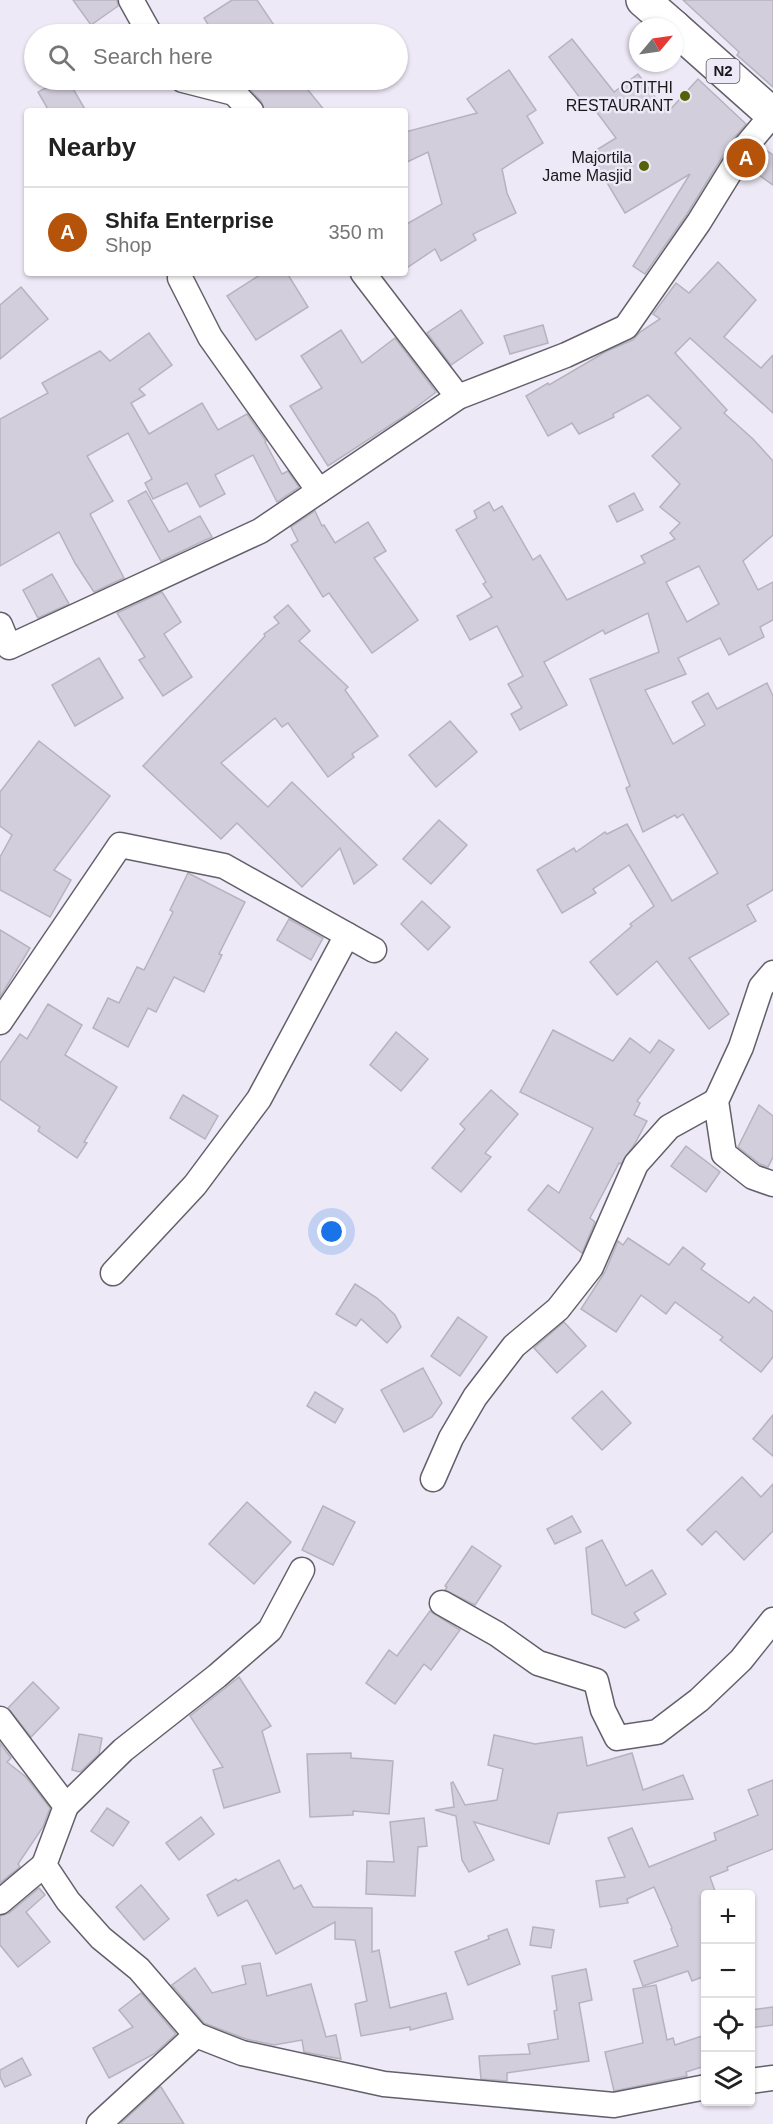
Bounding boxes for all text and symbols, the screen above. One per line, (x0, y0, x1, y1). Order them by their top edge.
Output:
north arrow (629, 18, 683, 72)
search box (24, 24, 408, 90)
icon: search (45, 41, 78, 74)
text: Search here (93, 44, 213, 69)
road number: N2 (706, 59, 740, 83)
place label: OTITHI RESTAURANT (566, 79, 673, 114)
marker: OTITHI RESTAURANT (678, 89, 692, 103)
text: Nearby (48, 132, 136, 162)
pin: A (726, 136, 766, 180)
place label: Majortila Jame Masjid (542, 149, 632, 184)
marker: Majortila Jame Masjid (637, 159, 651, 173)
text: Shifa Enterprise (105, 208, 274, 233)
text: A (60, 221, 75, 243)
text: 350 m (328, 221, 384, 243)
text: Shop (105, 234, 152, 256)
your location (317, 1217, 346, 1246)
map controls (701, 1890, 755, 2106)
button: + (701, 1890, 755, 1944)
button: − (701, 1944, 755, 1998)
button: locate (701, 1998, 755, 2052)
button: layers (701, 2052, 755, 2106)

